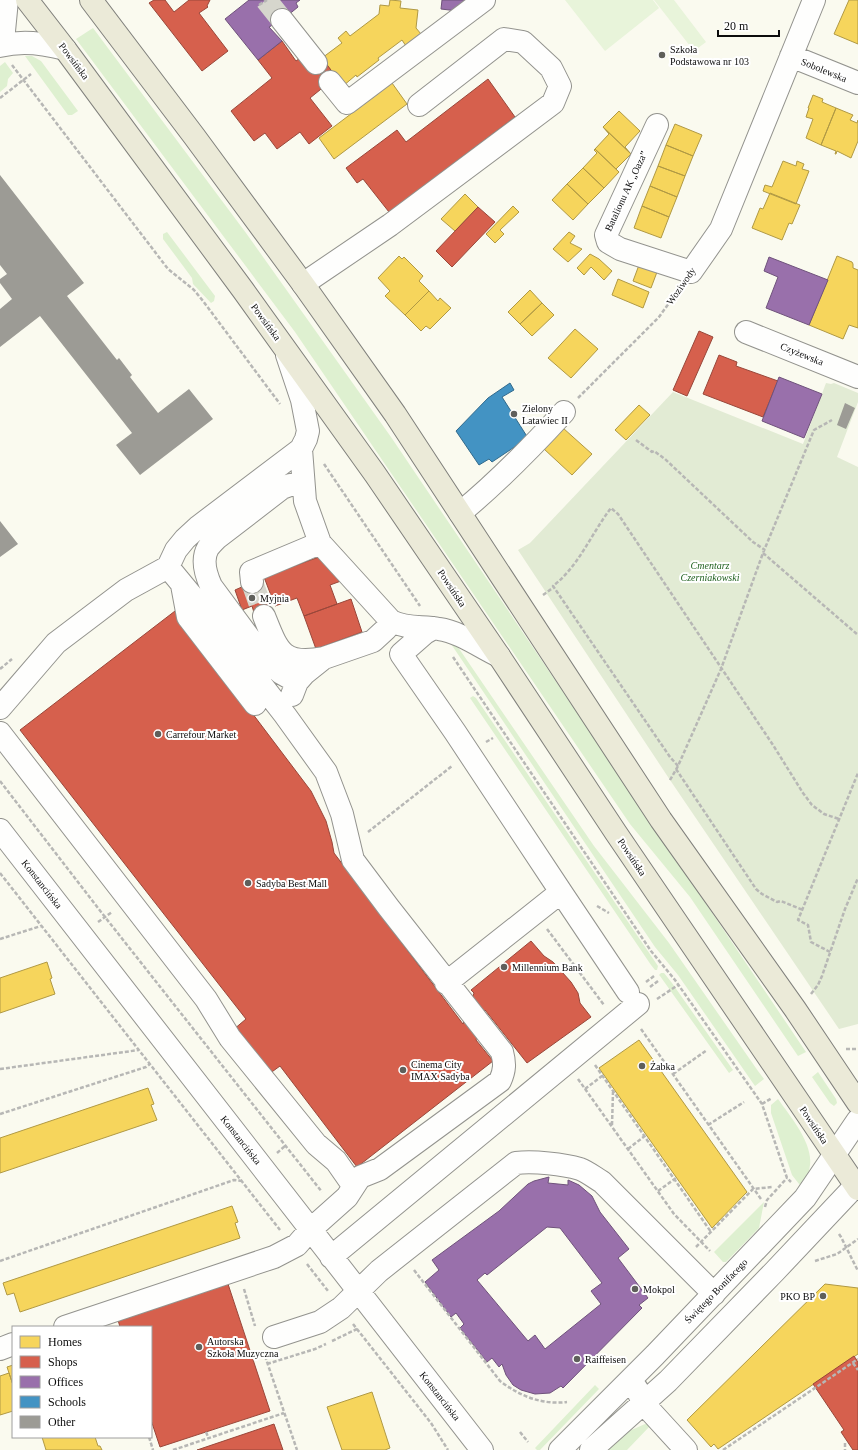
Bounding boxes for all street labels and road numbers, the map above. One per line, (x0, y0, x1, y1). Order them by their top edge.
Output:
street label: Powsińska (57, 41, 92, 82)
street label: Sobolewska (800, 56, 849, 84)
street label: Batalionu AK „Oaza” (603, 149, 649, 233)
street label: Woziwody (664, 265, 698, 307)
street label: Powsińska (249, 301, 283, 343)
street label: Czyżewska (779, 340, 826, 368)
street label: Powsińska (435, 567, 469, 609)
street label: Powsińska (615, 836, 649, 878)
street label: Konstancińska (20, 857, 65, 911)
street label: Powsińska (797, 1104, 831, 1146)
street label: Konstancińska (219, 1113, 264, 1167)
street label: Świętego Bonifacego (682, 1256, 750, 1326)
street label: Konstancińska (418, 1369, 463, 1423)

